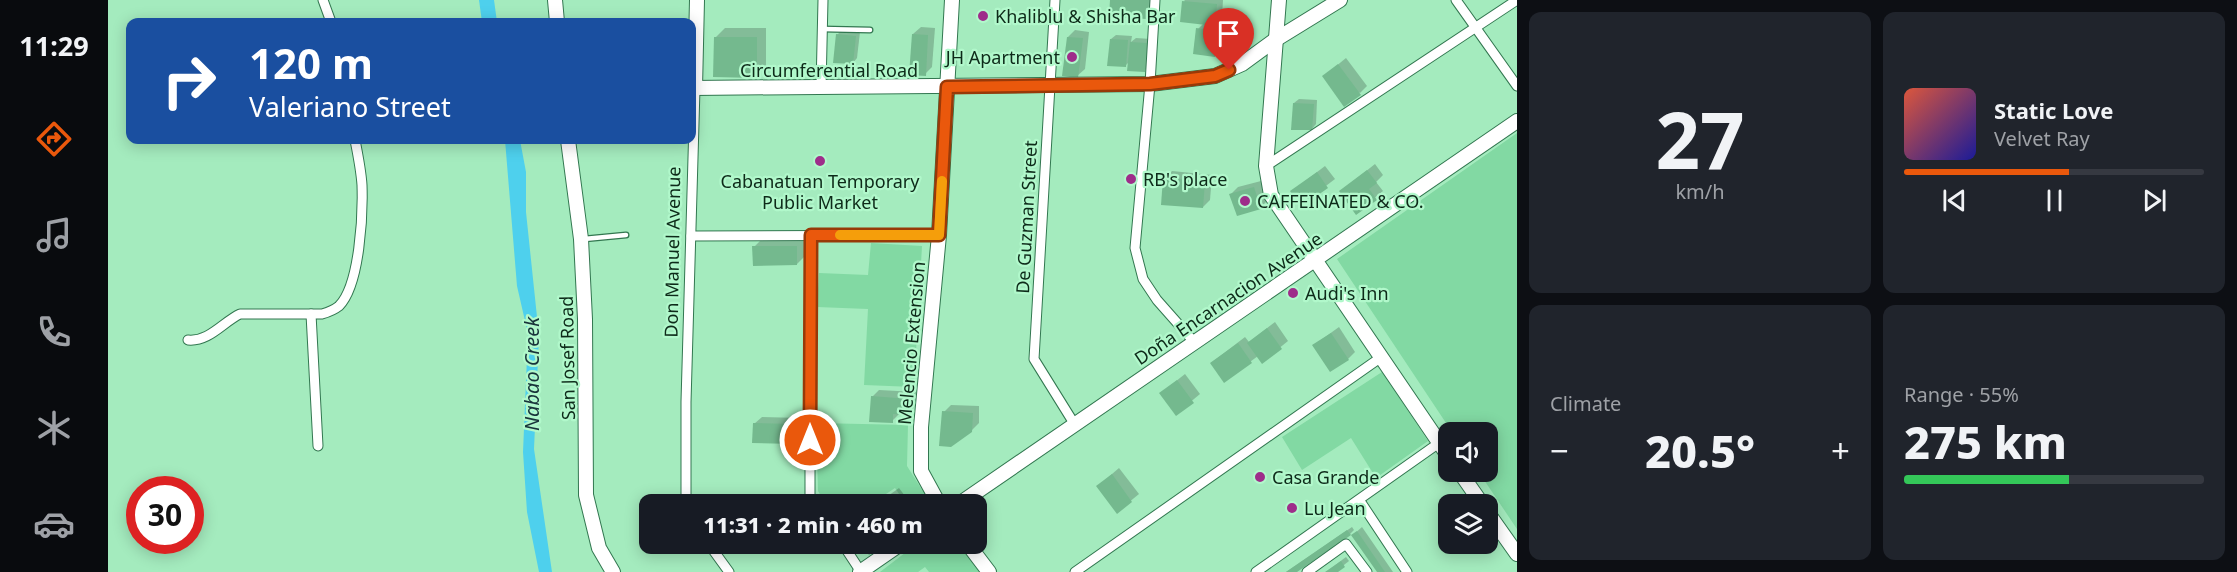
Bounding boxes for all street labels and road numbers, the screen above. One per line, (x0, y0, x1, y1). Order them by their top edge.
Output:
street label: Circumferential Road (740, 58, 918, 82)
street label: De Guzman Street (1010, 139, 1042, 294)
street label: Don Manuel Avenue (659, 166, 685, 338)
street label: Doña Encarnacion Avenue (1129, 226, 1327, 370)
street label: Melencio Extension (892, 260, 930, 426)
street label: San Josef Road (554, 296, 580, 420)

